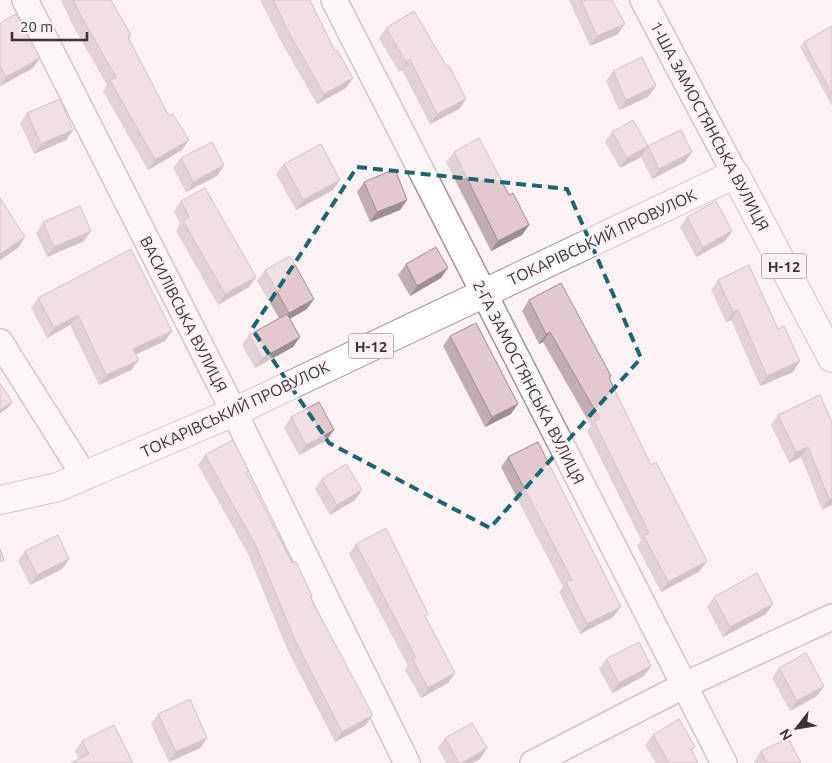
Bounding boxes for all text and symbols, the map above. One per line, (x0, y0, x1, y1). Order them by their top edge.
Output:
scale bar (12, 10, 88, 42)
text: 20 m (20, 18, 53, 35)
street label: 1-ША ЗАМОСТЯНСЬКА ВУЛИЦЯ (647, 18, 773, 234)
street label: ТОКАРІВСЬКИЙ ПРОВУЛОК (505, 184, 699, 289)
street label: ВАСИЛІВСЬКА ВУЛИЦЯ (137, 233, 231, 395)
road number: Н-12 (762, 254, 806, 278)
street label: 2-ГА ЗАМОСТЯНСЬКА ВУЛИЦЯ (470, 277, 588, 487)
road number: Н-12 (348, 334, 394, 358)
street label: ТОКАРІВСЬКИЙ ПРОВУЛОК (138, 356, 332, 461)
north arrow (772, 703, 822, 753)
text: N (776, 726, 795, 743)

